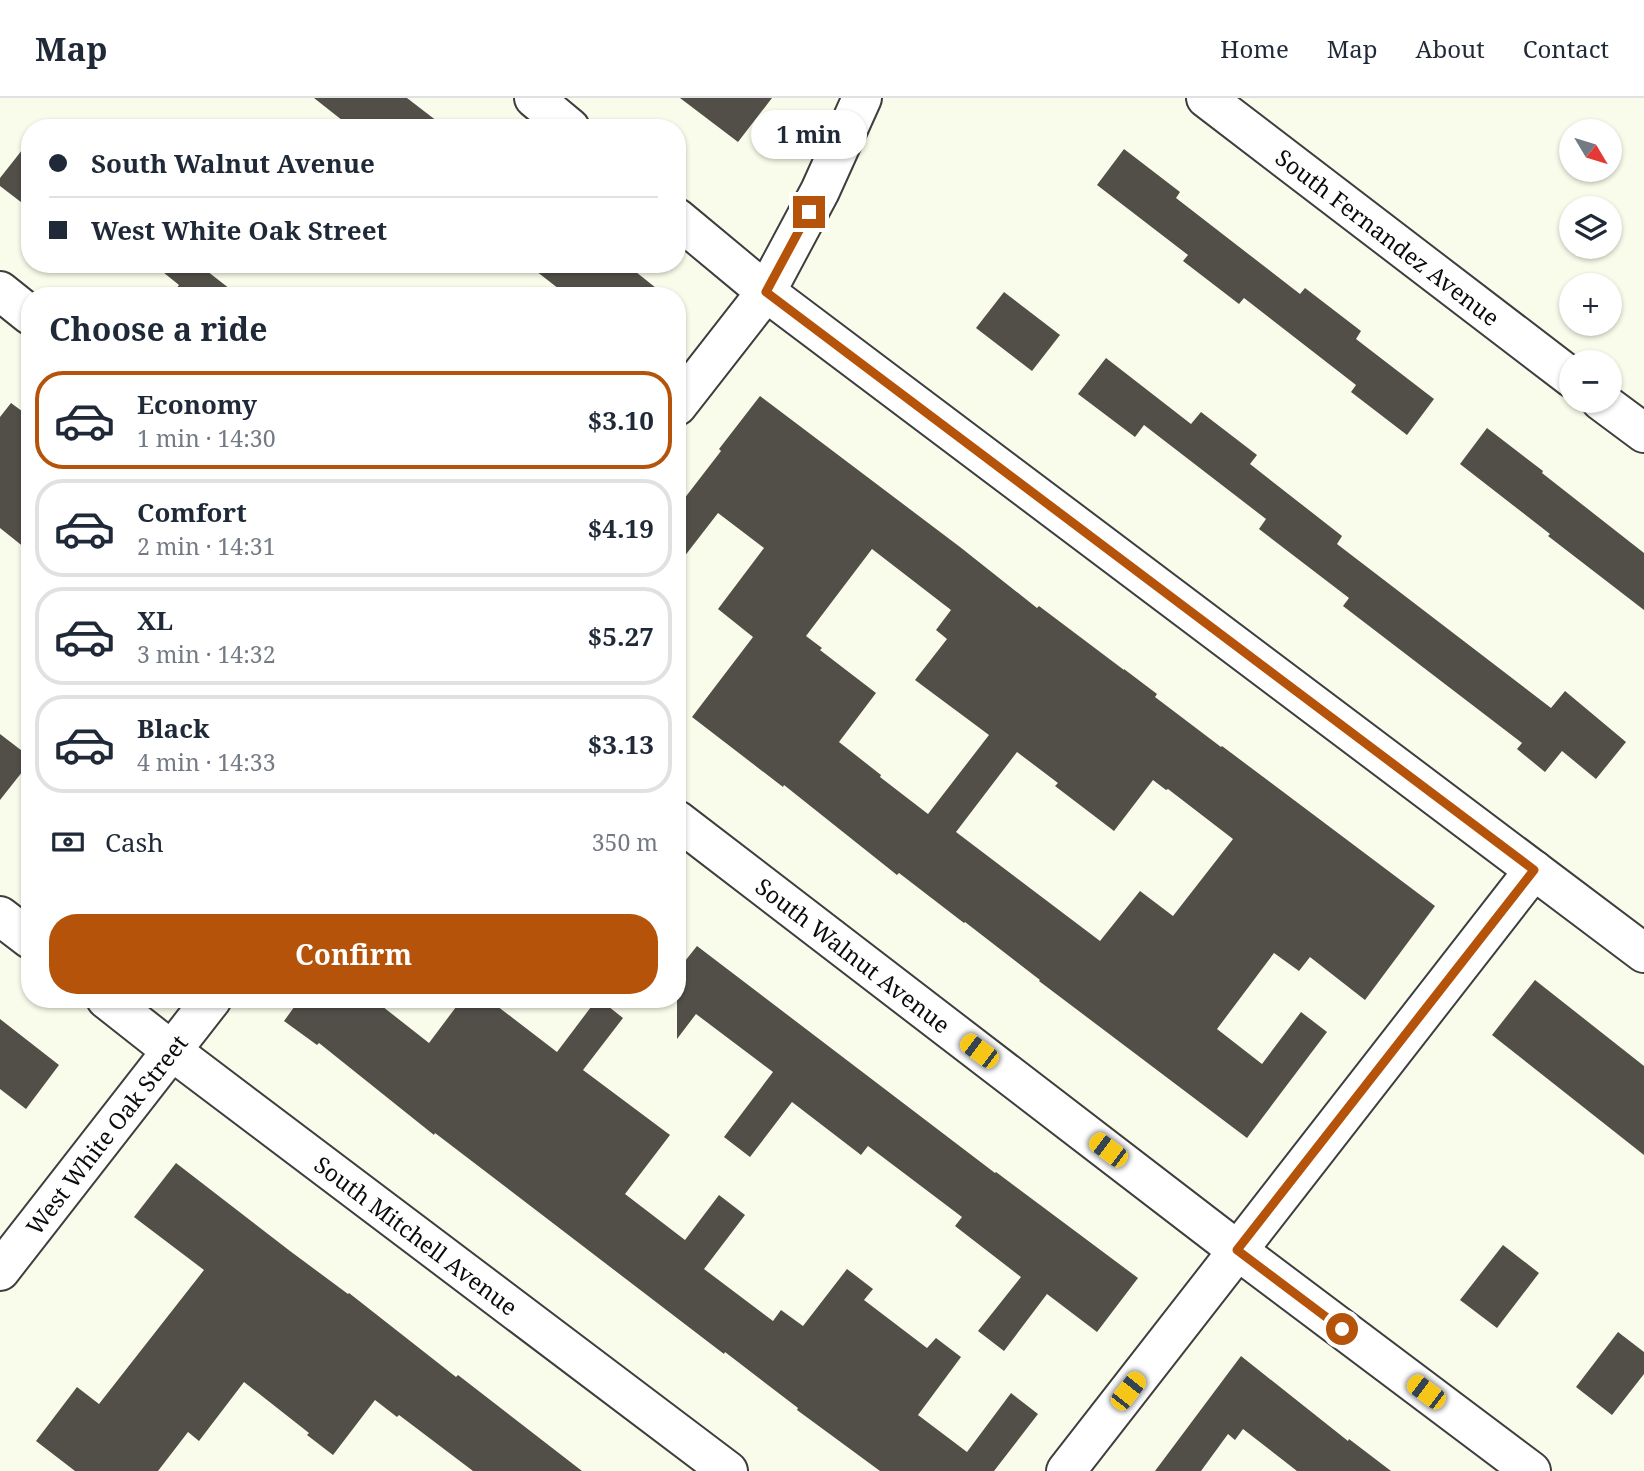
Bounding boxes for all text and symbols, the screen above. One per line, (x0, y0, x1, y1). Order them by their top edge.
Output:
text: Map (35, 26, 108, 71)
text: Home (1220, 32, 1289, 65)
text: Map (1327, 32, 1378, 65)
text: About (1416, 32, 1485, 65)
text: Contact (1523, 32, 1609, 65)
callout: 1 min (751, 110, 867, 159)
text: 1 min (776, 118, 842, 150)
north arrow (1559, 119, 1622, 182)
map controls (1559, 119, 1622, 413)
street label: South Fernandez Avenue (1269, 141, 1506, 333)
text: South Walnut Avenue (91, 145, 375, 181)
route end (793, 196, 825, 228)
button: layers (1559, 196, 1622, 259)
text: West White Oak Street (91, 212, 387, 248)
button: + (1559, 273, 1622, 336)
text: Choose a ride (49, 307, 268, 350)
button: − (1559, 350, 1622, 413)
text: Economy (137, 386, 257, 422)
icon: car (53, 389, 116, 452)
text: $3.10 (588, 402, 654, 438)
text: 1 min · 14:30 (137, 422, 275, 454)
text: Comfort (137, 494, 247, 530)
icon: car (53, 497, 116, 560)
text: $4.19 (588, 510, 654, 546)
text: 2 min · 14:31 (137, 530, 275, 562)
text: XL (137, 602, 173, 638)
icon: car (53, 605, 116, 668)
text: $5.27 (588, 618, 654, 654)
text: 3 min · 14:32 (137, 638, 275, 670)
text: Black (137, 710, 210, 746)
icon: car (53, 713, 116, 776)
text: $3.13 (588, 726, 654, 762)
text: 4 min · 14:33 (137, 746, 275, 778)
icon: cash (49, 823, 87, 861)
text: Cash (105, 824, 164, 860)
text: 350 m (592, 826, 658, 858)
street label: South Walnut Avenue (749, 870, 957, 1040)
button: Confirm (49, 914, 658, 994)
street label: West White Oak Street (18, 1028, 194, 1241)
car (956, 1030, 1003, 1072)
car (1085, 1129, 1132, 1171)
street label: South Mitchell Avenue (308, 1148, 524, 1323)
route start (1326, 1313, 1358, 1345)
car (1107, 1368, 1150, 1414)
car (1403, 1371, 1450, 1413)

